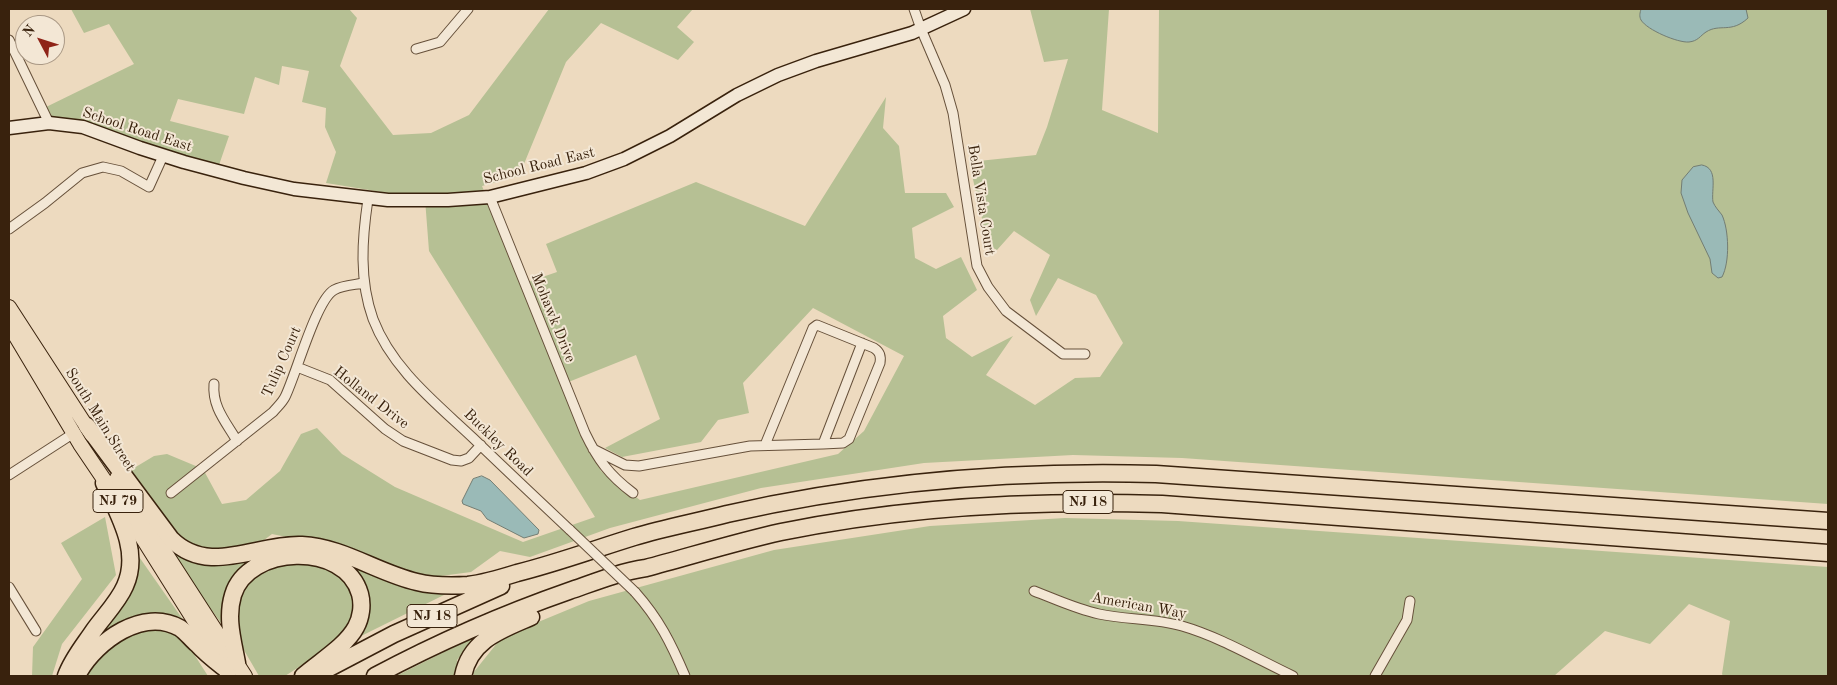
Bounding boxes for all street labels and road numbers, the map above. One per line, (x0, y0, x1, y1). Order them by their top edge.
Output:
street label: School Road East (80, 104, 194, 156)
street label: School Road East (481, 143, 597, 189)
street label: Bella Vista Court (963, 143, 999, 257)
street label: Mohawk Drive (527, 271, 579, 365)
street label: Tulip Court (258, 324, 306, 400)
street label: Holland Drive (330, 363, 412, 433)
street label: South Main Street (61, 365, 139, 475)
street label: Buckley Road (460, 406, 536, 480)
road number: NJ 79 (93, 490, 143, 512)
road number: NJ 18 (1063, 491, 1113, 514)
street label: American Way (1090, 589, 1188, 623)
road number: NJ 18 (407, 604, 457, 628)

